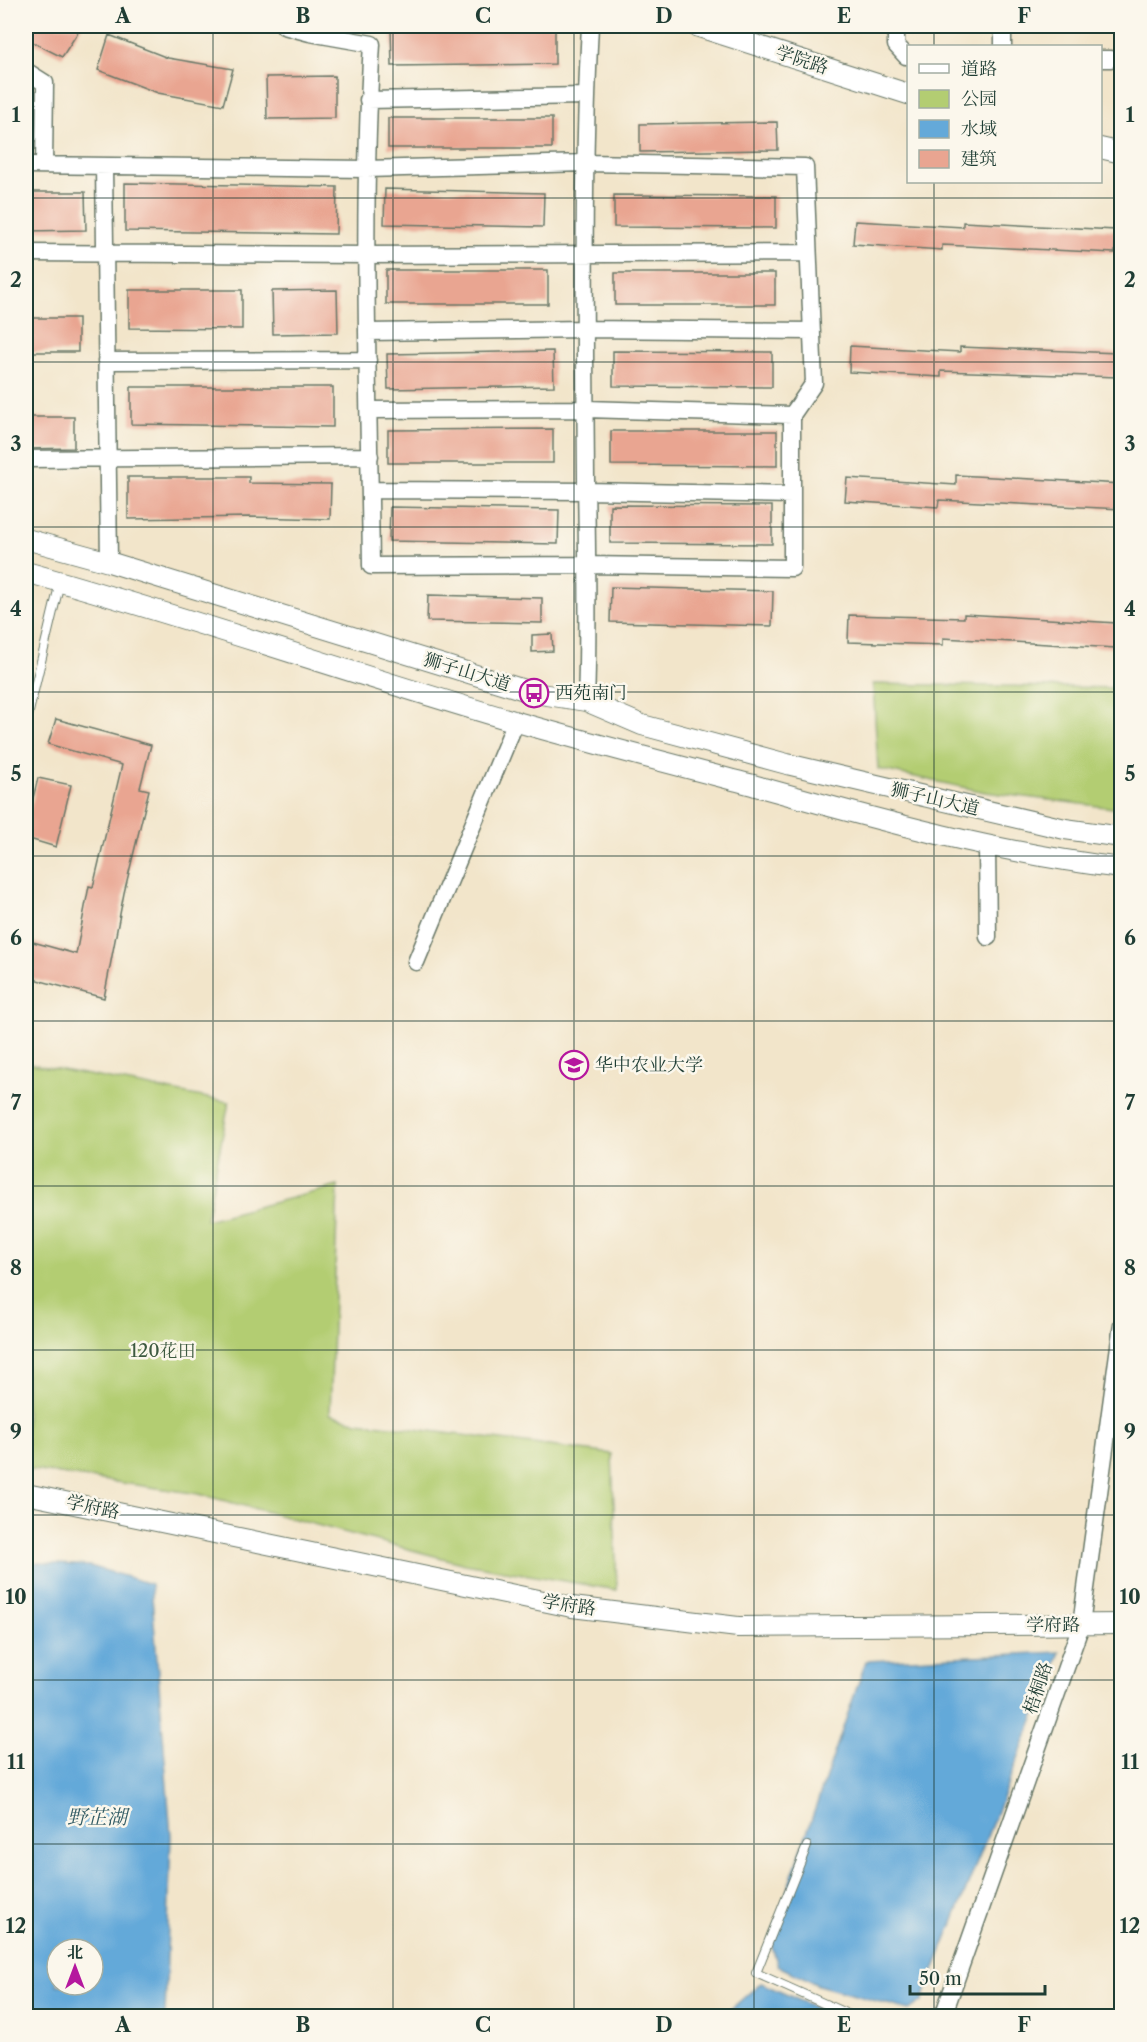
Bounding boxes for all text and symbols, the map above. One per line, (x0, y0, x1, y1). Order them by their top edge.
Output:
text: A (114, 4, 131, 28)
text: B (296, 4, 311, 28)
text: C (475, 4, 491, 28)
text: D (655, 4, 673, 28)
text: E (837, 4, 851, 28)
text: F (1017, 4, 1031, 28)
street label: 学院路 (773, 41, 831, 79)
legend (907, 45, 1102, 183)
text: 道路 (961, 58, 997, 80)
text: 公园 (961, 88, 997, 110)
text: 1 (12, 103, 21, 127)
text: 1 (1126, 103, 1135, 127)
text: 水域 (961, 118, 997, 140)
text: 建筑 (961, 148, 997, 170)
text: 2 (10, 268, 22, 292)
text: 2 (1124, 268, 1136, 292)
text: 3 (10, 432, 22, 456)
text: 3 (1124, 432, 1136, 456)
text: 4 (10, 597, 22, 621)
text: 4 (1124, 597, 1136, 621)
street label: 狮子山大道 (421, 648, 513, 696)
bus stop icon: 西苑南门 (518, 677, 550, 709)
place label: 西苑南门 (555, 682, 627, 704)
text: 5 (10, 762, 22, 786)
text: 5 (1124, 762, 1136, 786)
street label: 狮子山大道 (889, 778, 981, 820)
text: 6 (10, 926, 22, 950)
text: 6 (1124, 926, 1136, 950)
school or university icon: 华中农业大学 (558, 1049, 590, 1081)
place label: 华中农业大学 (595, 1054, 703, 1076)
text: 7 (11, 1091, 22, 1115)
text: 7 (1125, 1091, 1136, 1115)
text: 8 (10, 1256, 22, 1280)
text: 8 (1124, 1256, 1136, 1280)
park label: 120花田 (130, 1340, 196, 1362)
text: 9 (10, 1420, 22, 1444)
text: 9 (1124, 1420, 1136, 1444)
street label: 学府路 (64, 1491, 122, 1523)
text: 10 (5, 1585, 27, 1609)
text: 10 (1119, 1585, 1141, 1609)
street label: 学府路 (541, 1590, 597, 1620)
street label: 学府路 (1026, 1614, 1080, 1636)
street label: 梧桐路 (1019, 1659, 1057, 1717)
text: 11 (7, 1750, 25, 1774)
text: 11 (1121, 1750, 1139, 1774)
water label: 野芷湖 (67, 1805, 130, 1829)
text: 12 (6, 1914, 26, 1938)
text: 12 (1120, 1914, 1140, 1938)
north arrow (45, 1937, 105, 1997)
text: 北 (67, 1942, 83, 1962)
scale bar (910, 1958, 1045, 1996)
text: 50 m (919, 1968, 962, 1990)
text: A (114, 2013, 131, 2037)
text: B (296, 2013, 311, 2037)
text: C (475, 2013, 491, 2037)
text: D (655, 2013, 673, 2037)
text: E (837, 2013, 851, 2037)
text: F (1017, 2013, 1031, 2037)

